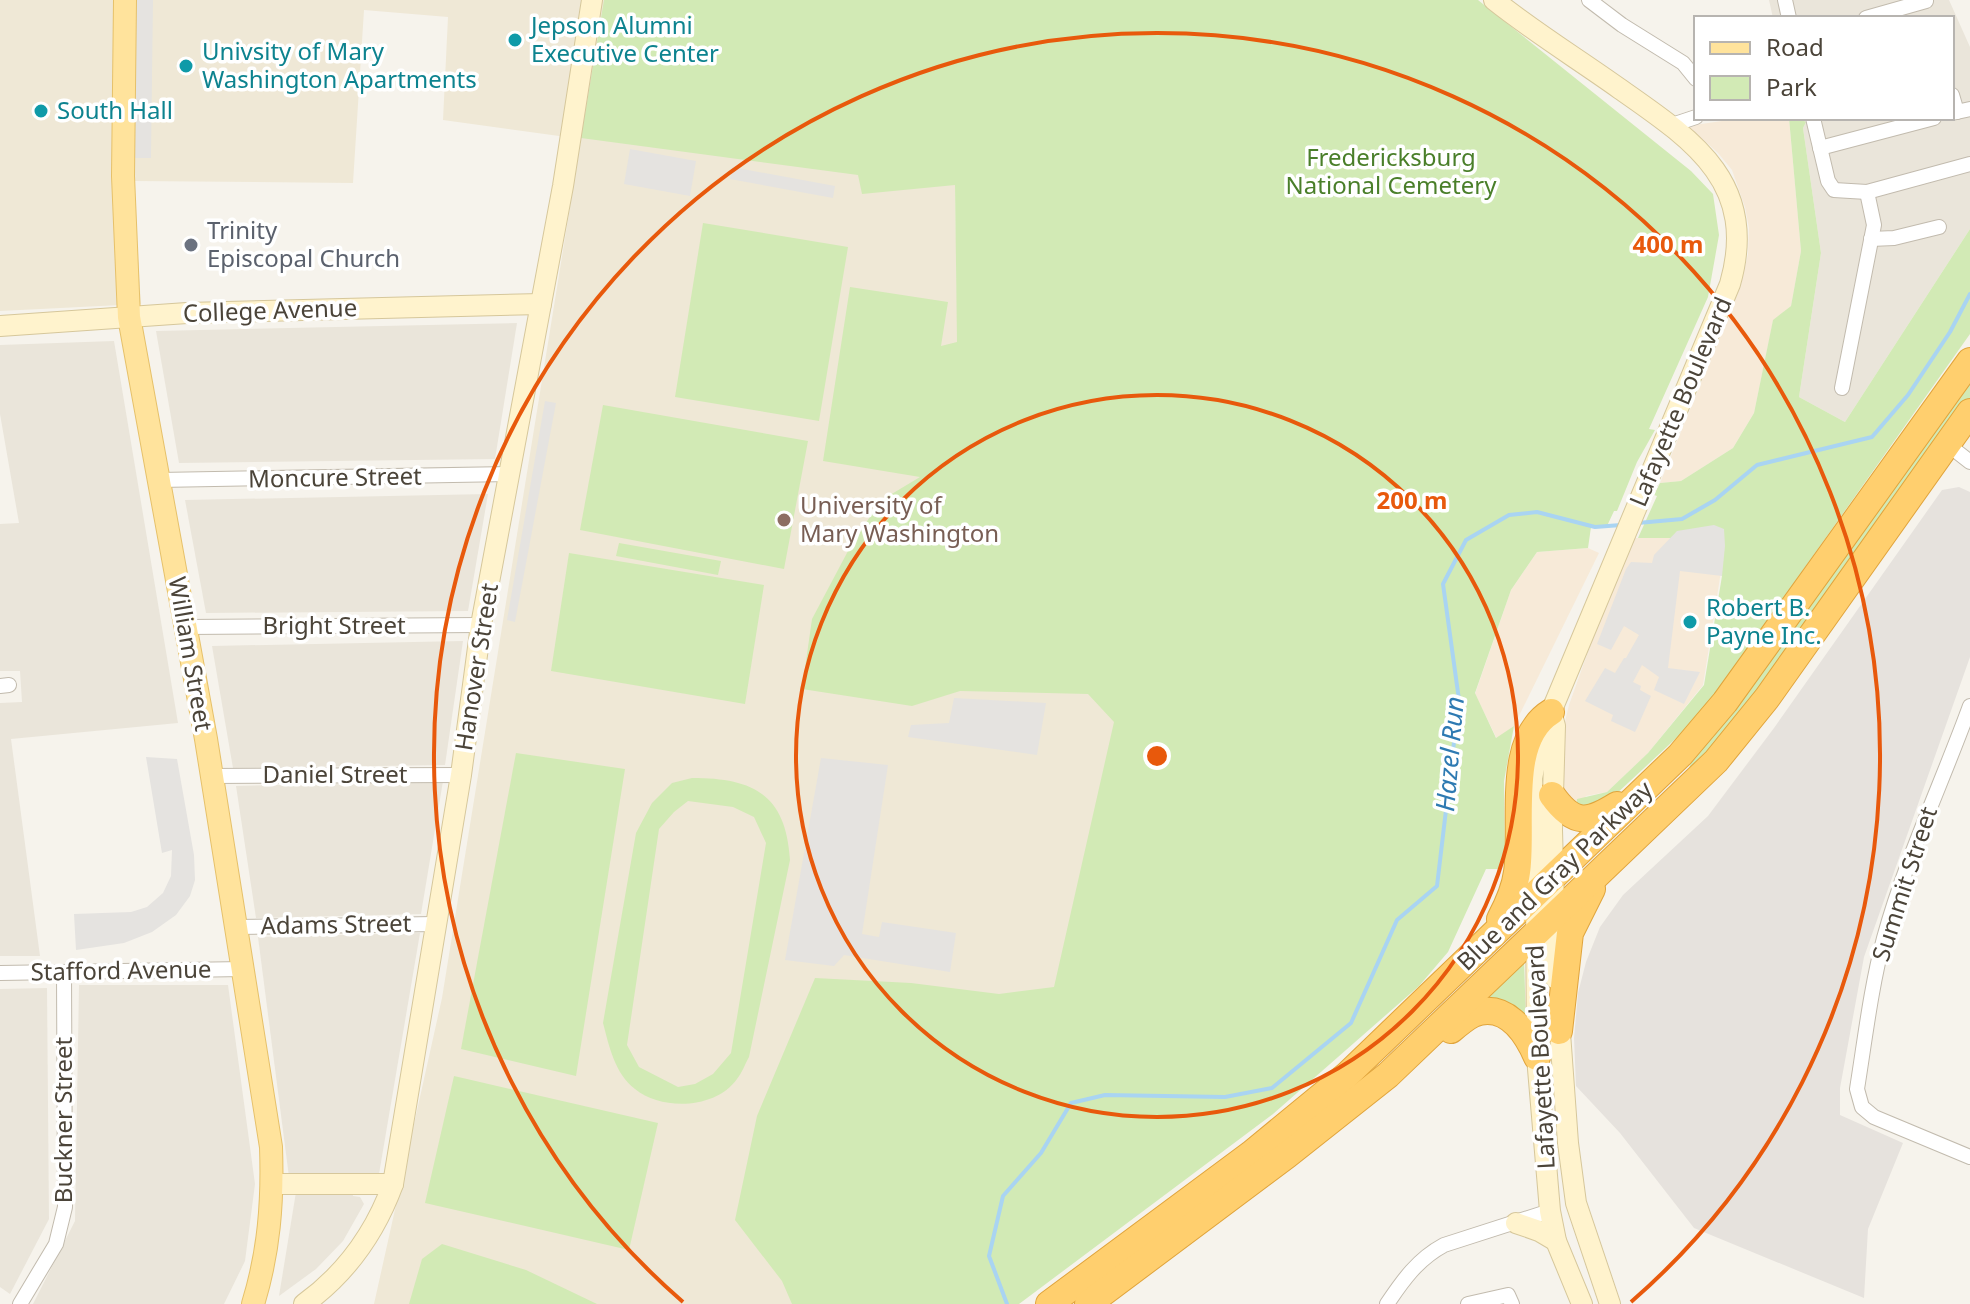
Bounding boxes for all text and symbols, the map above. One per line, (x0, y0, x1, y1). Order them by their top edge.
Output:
place label: Jepson Alumni Executive Center (529, 8, 719, 69)
legend (1694, 16, 1954, 120)
text: Road (1766, 30, 1824, 63)
marker: Jepson Alumni Executive Center (506, 31, 524, 49)
place label: Univsity of Mary Washington Apartments (202, 34, 477, 95)
marker: Univsity of Mary Washington Apartments (177, 57, 195, 75)
text: Park (1766, 70, 1817, 103)
place label: South Hall (57, 93, 173, 126)
marker: South Hall (32, 102, 50, 120)
park label: Fredericksburg National Cemetery (1286, 140, 1497, 201)
place label: Trinity Episcopal Church (207, 213, 400, 274)
text: 400 m (1633, 227, 1703, 260)
marker: Trinity Episcopal Church (182, 236, 200, 254)
street label: College Avenue (182, 290, 358, 329)
street label: Lafayette Boulevard (1621, 292, 1739, 511)
street label: Moncure Street (248, 458, 422, 495)
text: 200 m (1377, 483, 1447, 516)
place label: University of Mary Washington (800, 488, 999, 549)
marker: University of Mary Washington (775, 511, 793, 529)
street label: William Street (162, 574, 221, 734)
street label: Hanover Street (446, 580, 505, 753)
place label: Robert B. Payne Inc. (1706, 590, 1822, 651)
street label: Bright Street (262, 608, 406, 641)
marker: Robert B. Payne Inc. (1681, 613, 1699, 631)
water label: Hazel Run (1426, 695, 1472, 813)
centre of rings (1143, 742, 1171, 770)
street label: Daniel Street (263, 757, 408, 790)
street label: Blue and Gray Parkway (1449, 772, 1659, 977)
street label: Summit Street (1863, 802, 1944, 965)
street label: Adams Street (260, 906, 412, 941)
street label: Lafayette Boulevard (1517, 944, 1562, 1170)
street label: Stafford Avenue (30, 951, 212, 988)
street label: Buckner Street (46, 1037, 79, 1203)

